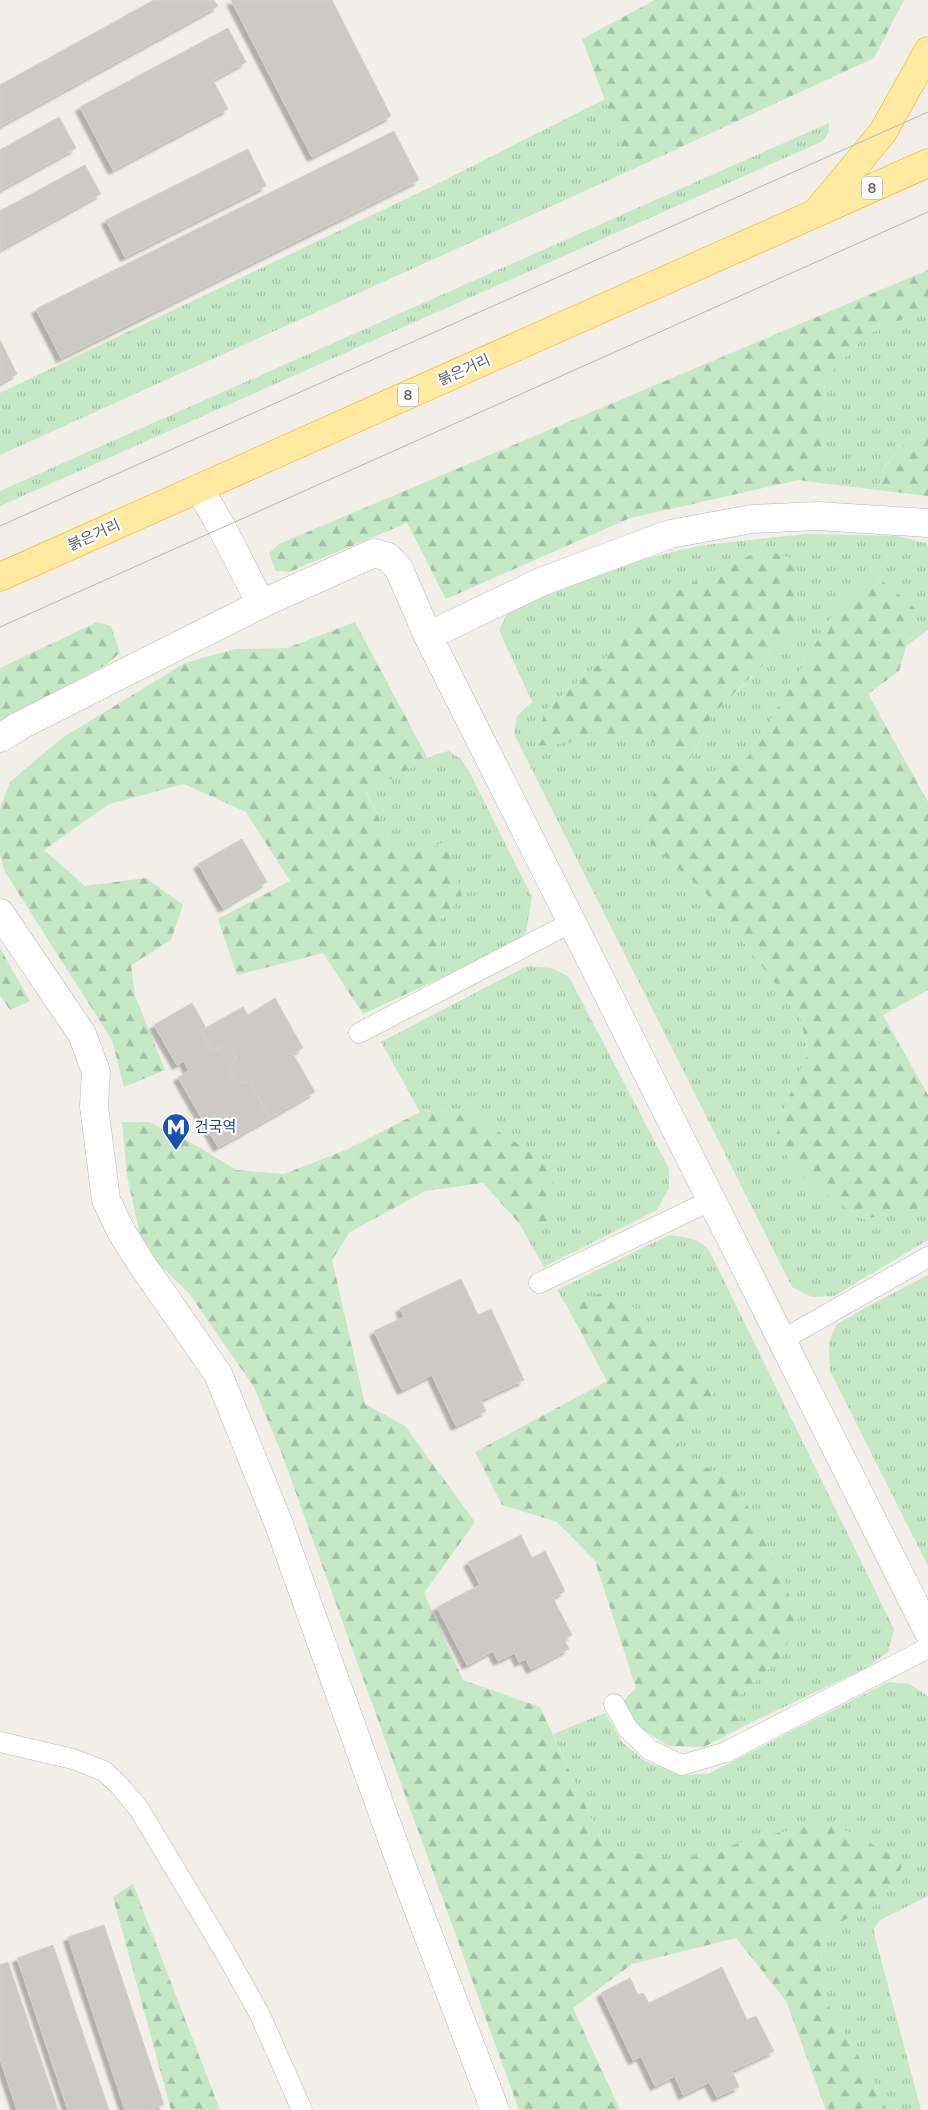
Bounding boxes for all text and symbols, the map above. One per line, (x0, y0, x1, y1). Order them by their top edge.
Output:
road number: 8 (862, 177, 882, 200)
street label: 붉은거리 (435, 350, 493, 390)
road number: 8 (398, 384, 418, 406)
street label: 붉은거리 (65, 515, 123, 555)
metro station icon: 건국역 (161, 1112, 191, 1151)
place label: 건국역 (195, 1117, 236, 1137)

